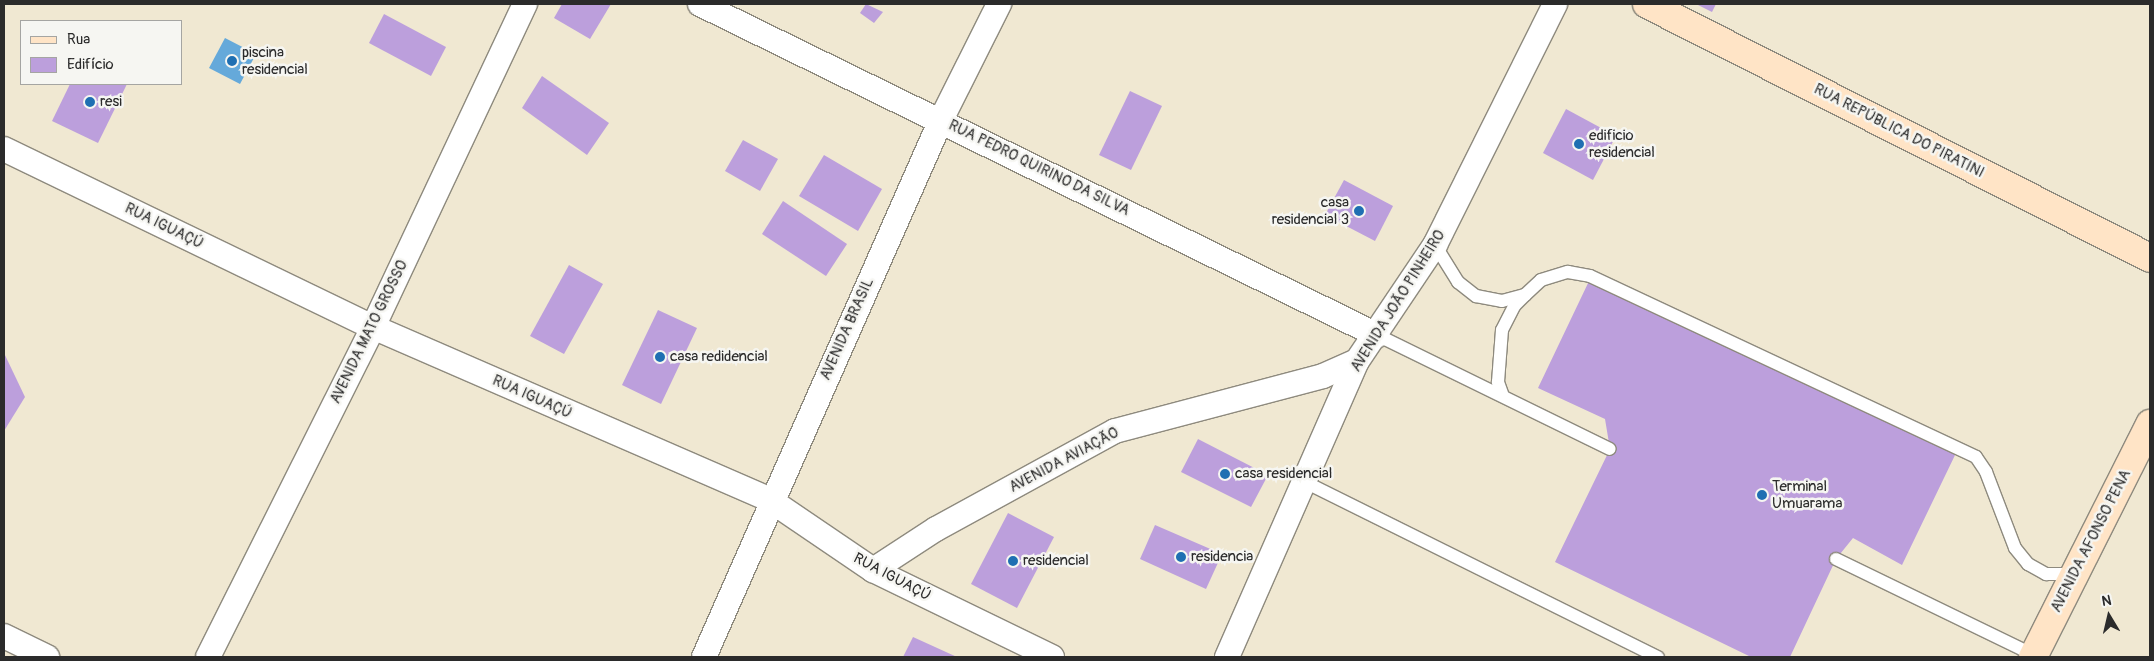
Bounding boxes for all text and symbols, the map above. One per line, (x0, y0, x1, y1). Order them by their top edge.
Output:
legend (20, 20, 182, 85)
text: Rua (67, 30, 90, 49)
place label: piscina residencial (242, 43, 308, 78)
text: Edifício (67, 55, 113, 74)
marker: piscina residencial (226, 55, 238, 67)
street label: RUA REPÚBLICA DO PIRATINI (1811, 80, 1987, 182)
place label: resi (100, 93, 122, 111)
marker: resi (84, 96, 96, 108)
street label: RUA PEDRO QUIRINO DA SILVA (946, 116, 1132, 220)
place label: edificio residencial (1589, 126, 1655, 161)
marker: edificio residencial (1573, 138, 1585, 150)
place label: casa residencial 3 (1272, 193, 1349, 228)
street label: RUA IGUAÇÚ (122, 199, 206, 253)
marker: casa residencial 3 (1353, 205, 1365, 217)
street label: AVENIDA JOÃO PINHEIRO (1347, 227, 1449, 375)
street label: AVENIDA MATO GROSSO (326, 257, 412, 407)
street label: AVENIDA BRASIL (816, 275, 878, 383)
place label: casa redidencial (670, 348, 768, 366)
marker: casa redidencial (654, 351, 666, 363)
street label: RUA IGUAÇÚ (490, 372, 574, 422)
street label: AVENIDA AVIAÇÃO (1006, 424, 1122, 496)
place label: casa residencial (1235, 465, 1332, 483)
street label: AVENIDA AFONSO PENA (2047, 467, 2135, 615)
marker: casa residencial (1219, 468, 1231, 480)
place label: Terminal Umuarama (1772, 477, 1842, 512)
marker: Terminal Umuarama (1756, 489, 1768, 501)
place label: residencia (1191, 548, 1253, 566)
street label: RUA IGUAÇÚ (850, 549, 934, 605)
marker: residencia (1175, 551, 1187, 563)
place label: residencial (1023, 552, 1089, 570)
marker: residencial (1007, 555, 1019, 567)
north arrow (2084, 591, 2134, 641)

